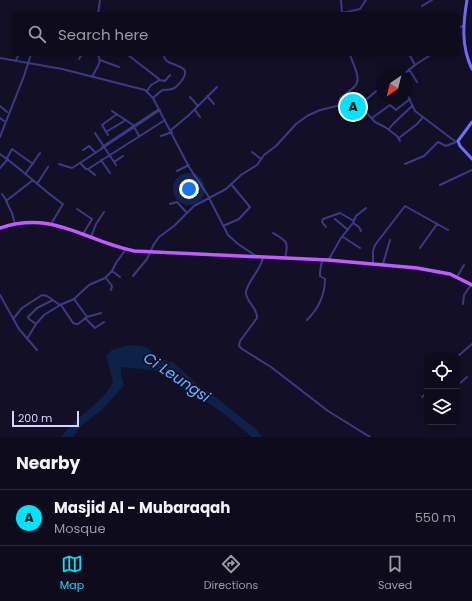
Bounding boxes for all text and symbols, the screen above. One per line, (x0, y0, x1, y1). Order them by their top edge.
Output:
search box (12, 12, 460, 56)
icon: search (26, 23, 48, 45)
text: Search here (58, 24, 148, 45)
north arrow (376, 68, 412, 104)
pin: A (340, 92, 366, 122)
your location (179, 179, 199, 199)
water label: Ci Leungsi (139, 347, 215, 407)
map controls (424, 353, 460, 425)
button: locate (424, 353, 460, 389)
button: layers (424, 389, 460, 425)
scale bar (12, 409, 79, 428)
text: 200 m (18, 410, 52, 426)
text: Nearby (16, 451, 80, 475)
text: Masjid Al - Mubaraqah (54, 497, 230, 518)
text: A (24, 508, 34, 527)
text: 550 m (415, 508, 456, 527)
text: Mosque (54, 519, 105, 538)
tab: Map (60, 553, 84, 594)
tab: Directions (204, 553, 258, 594)
tab: Saved (378, 553, 412, 594)

